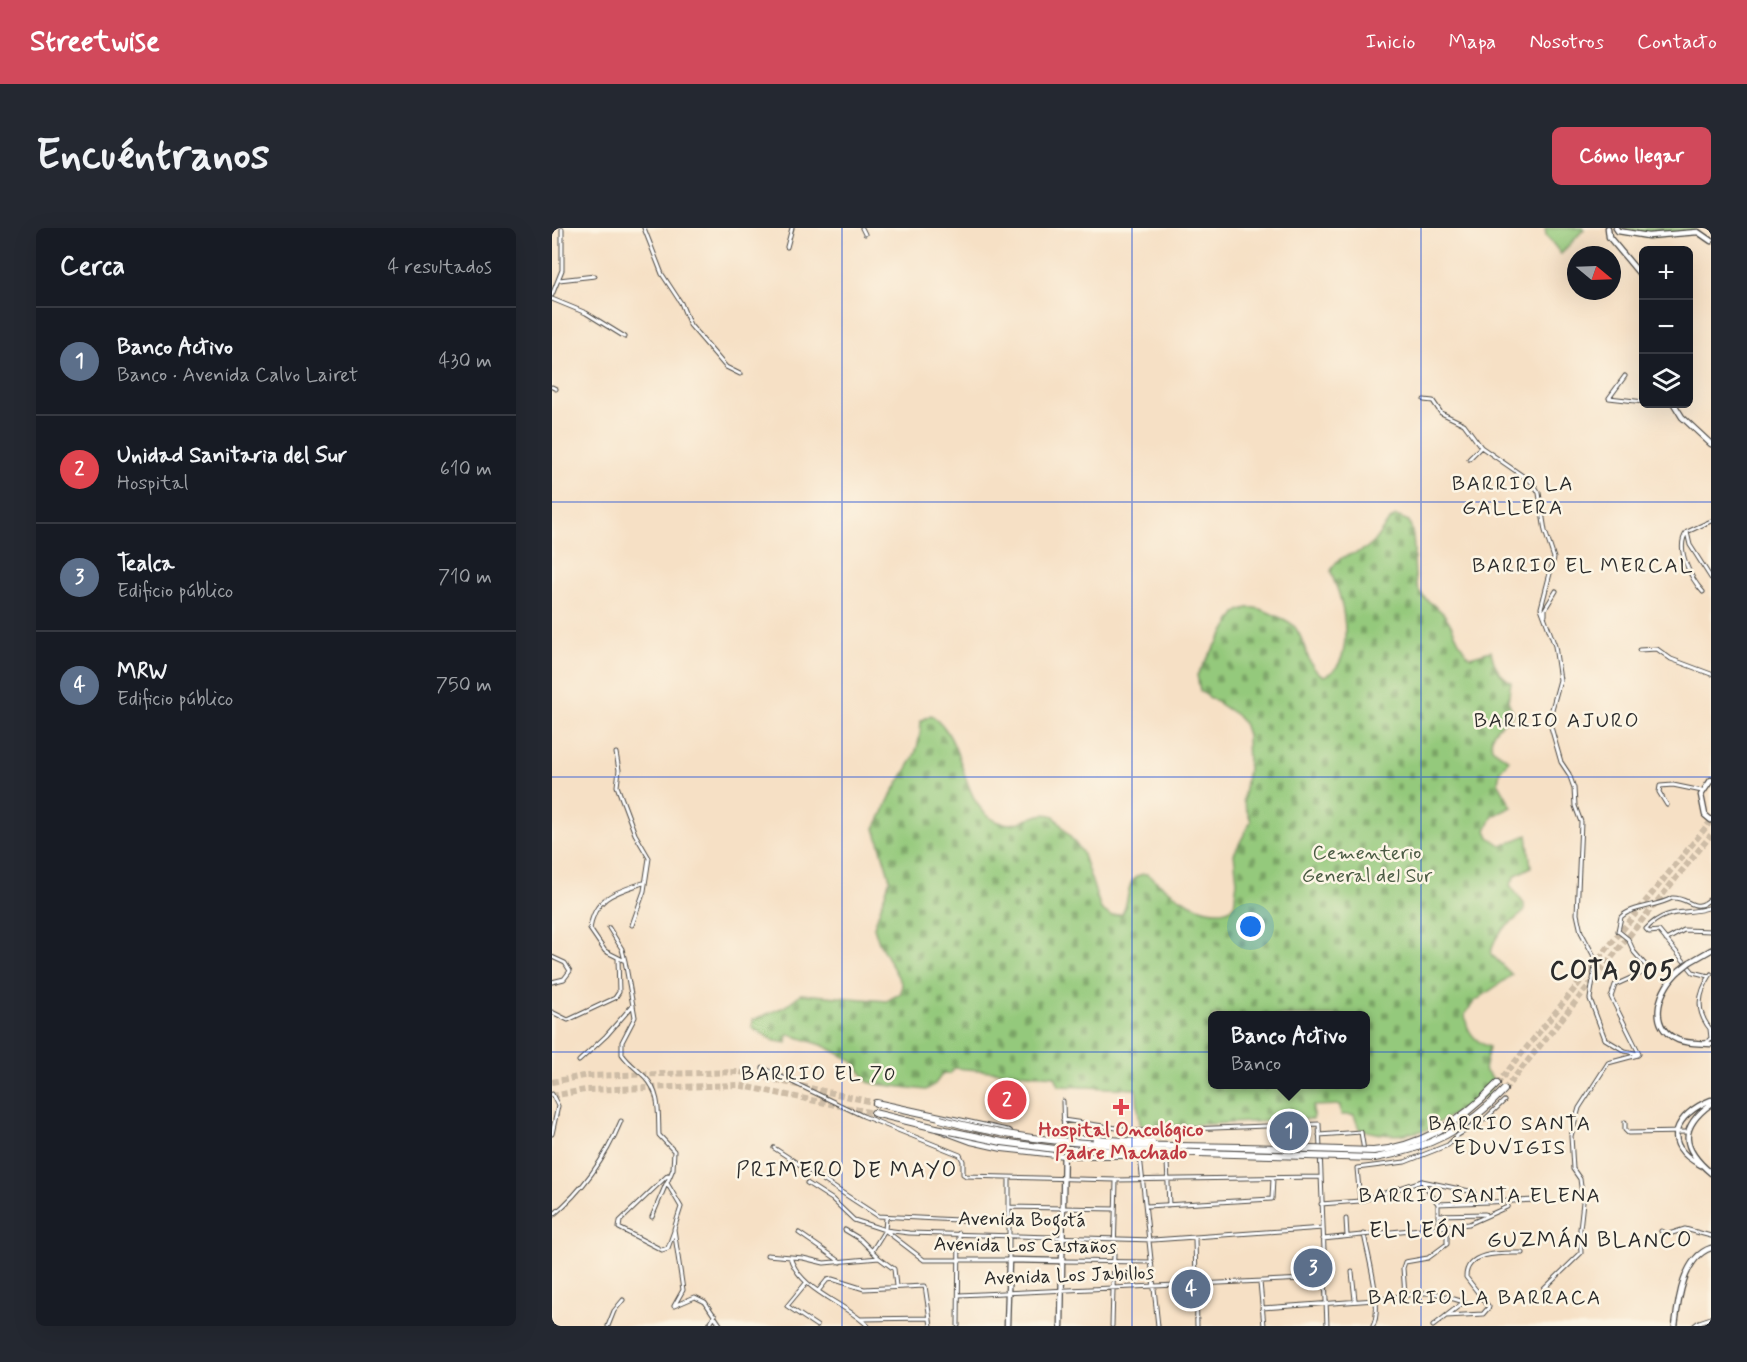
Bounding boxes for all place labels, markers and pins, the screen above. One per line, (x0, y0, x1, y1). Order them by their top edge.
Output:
pin: 2 (988, 1078, 1026, 1122)
marker: Hospital Oncológico Padre Machado (1112, 1098, 1130, 1116)
pin: 1 (1270, 1108, 1308, 1154)
place label: Hospital Oncológico Padre Machado (1038, 1117, 1204, 1167)
pin: 3 (1294, 1246, 1332, 1290)
pin: 4 (1172, 1266, 1210, 1312)

